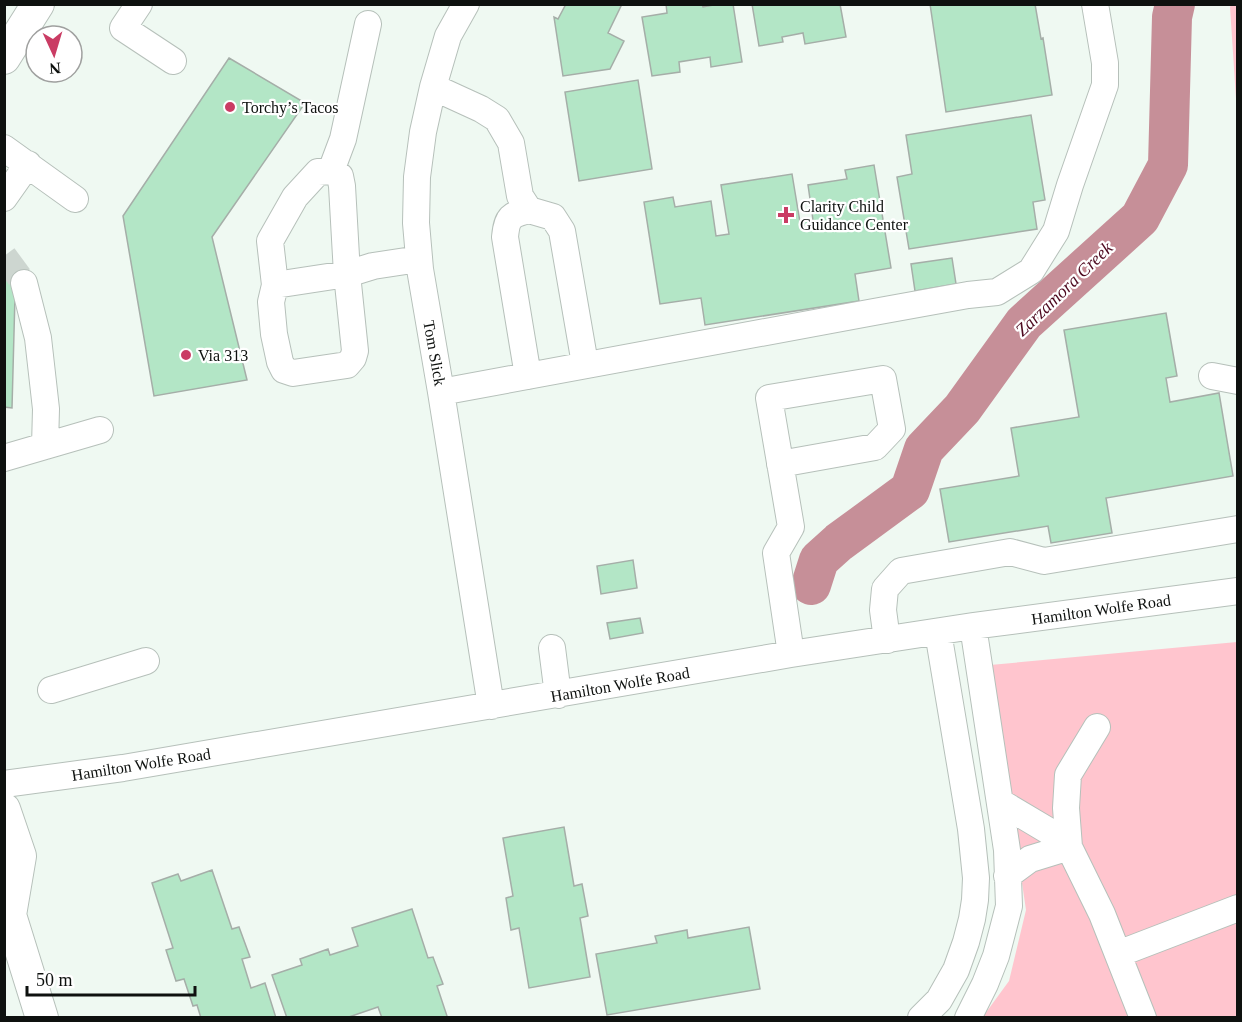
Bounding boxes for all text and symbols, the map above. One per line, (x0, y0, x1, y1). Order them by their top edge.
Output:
north arrow (24, 24, 84, 84)
text: N (48, 60, 61, 77)
place label: Torchy’s Tacos (242, 99, 339, 117)
marker: Torchy’s Tacos (223, 100, 237, 114)
place label: Clarity Child Guidance Center (800, 198, 909, 233)
marker: Clarity Child Guidance Center (777, 206, 795, 224)
water label: Zarzamora Creek (1011, 237, 1117, 340)
street label: Tom Slick (420, 319, 449, 387)
place label: Via 313 (198, 347, 248, 364)
marker: Via 313 (179, 348, 193, 362)
street label: Hamilton Wolfe Road (1030, 591, 1172, 628)
street label: Hamilton Wolfe Road (549, 664, 691, 705)
street label: Hamilton Wolfe Road (70, 745, 212, 784)
scale bar (27, 959, 195, 997)
text: 50 m (36, 970, 73, 990)

